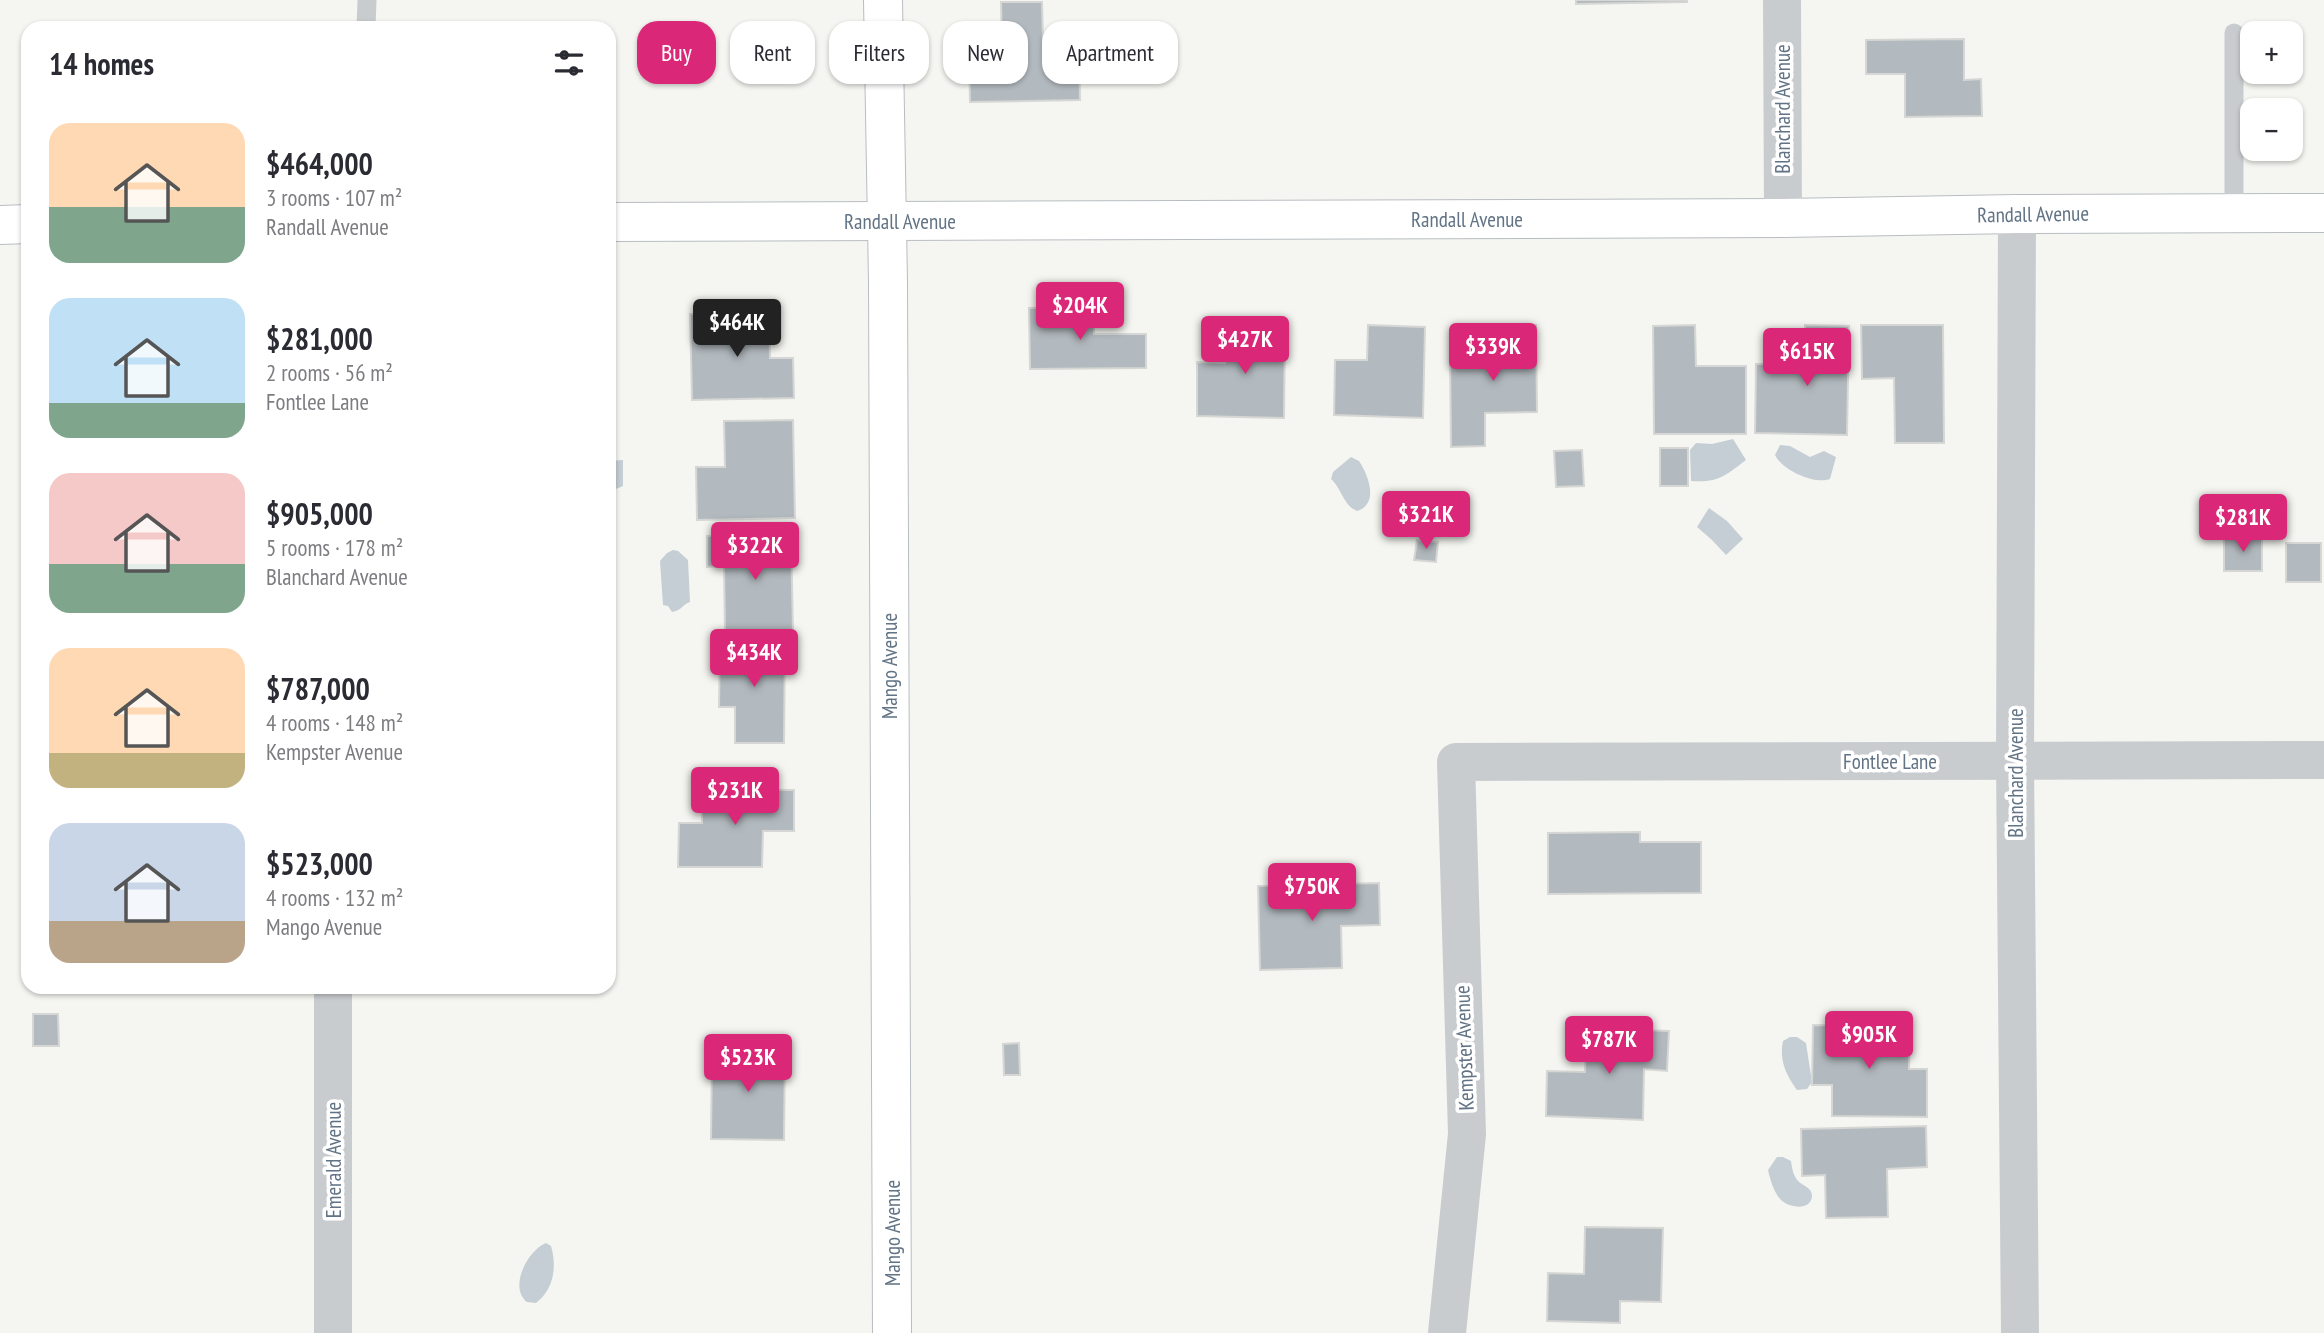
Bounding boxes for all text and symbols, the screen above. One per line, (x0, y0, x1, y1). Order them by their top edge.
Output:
chip: Buy (637, 21, 716, 84)
chip: Rent (730, 21, 815, 84)
chip: Filters (829, 21, 929, 84)
chip: New (943, 21, 1028, 84)
chip: Apartment (1042, 21, 1178, 84)
map controls (2240, 21, 2303, 161)
button: + (2240, 21, 2303, 84)
text: 14 homes (49, 44, 154, 83)
icon: filters (550, 44, 588, 82)
street label: Blanchard Avenue (1769, 44, 1796, 174)
button: − (2240, 98, 2303, 161)
text: $464,000 (266, 144, 373, 183)
icon: home (105, 151, 189, 235)
text: 3 rooms · 107 m² (266, 183, 402, 212)
street label: Randall Avenue (1977, 200, 2089, 228)
street label: Randall Avenue (1411, 206, 1523, 233)
street label: Randall Avenue (844, 208, 956, 235)
text: Randall Avenue (266, 212, 389, 241)
pin: $204K (1031, 282, 1129, 342)
text: $204K (1052, 290, 1108, 319)
pin: $464K (688, 300, 786, 359)
text: $464K (709, 307, 765, 336)
pin: $427K (1196, 316, 1294, 376)
text: $281,000 (266, 319, 373, 358)
text: $427K (1217, 324, 1273, 353)
pin: $339K (1444, 324, 1542, 383)
icon: home (105, 326, 189, 410)
pin: $615K (1758, 328, 1856, 388)
text: $339K (1465, 331, 1521, 360)
text: $615K (1779, 336, 1835, 365)
text: 2 rooms · 56 m² (266, 358, 393, 387)
text: Fontlee Lane (266, 387, 369, 416)
pin: $321K (1377, 491, 1475, 551)
text: $905,000 (266, 494, 373, 533)
pin: $281K (2194, 494, 2292, 554)
text: $321K (1398, 499, 1454, 528)
icon: home (105, 501, 189, 585)
text: $281K (2215, 502, 2271, 531)
pin: $322K (706, 522, 804, 582)
text: $322K (727, 530, 783, 559)
text: 5 rooms · 178 m² (266, 533, 403, 562)
text: Blanchard Avenue (266, 562, 408, 591)
street label: Mango Avenue (876, 613, 903, 719)
pin: $434K (705, 630, 803, 689)
text: $434K (726, 637, 782, 666)
text: $787,000 (266, 669, 370, 708)
icon: home (105, 676, 189, 760)
text: 4 rooms · 148 m² (266, 708, 403, 737)
street label: Blanchard Avenue (2002, 708, 2029, 838)
text: Kempster Avenue (266, 737, 403, 766)
street label: Fontlee Lane (1843, 748, 1937, 775)
pin: $231K (686, 768, 784, 827)
text: $231K (707, 775, 763, 804)
text: $523,000 (266, 844, 373, 883)
icon: home (105, 851, 189, 935)
pin: $750K (1263, 864, 1361, 923)
text: $750K (1284, 871, 1340, 900)
text: 4 rooms · 132 m² (266, 883, 403, 912)
text: Mango Avenue (266, 912, 382, 941)
street label: Kempster Avenue (1448, 985, 1480, 1111)
pin: $905K (1820, 1012, 1918, 1071)
pin: $787K (1560, 1016, 1658, 1076)
text: $905K (1841, 1019, 1897, 1048)
text: $787K (1581, 1024, 1637, 1053)
pin: $523K (699, 1034, 797, 1094)
text: $523K (720, 1042, 776, 1071)
street label: Emerald Avenue (320, 1102, 347, 1218)
street label: Mango Avenue (879, 1180, 906, 1286)

